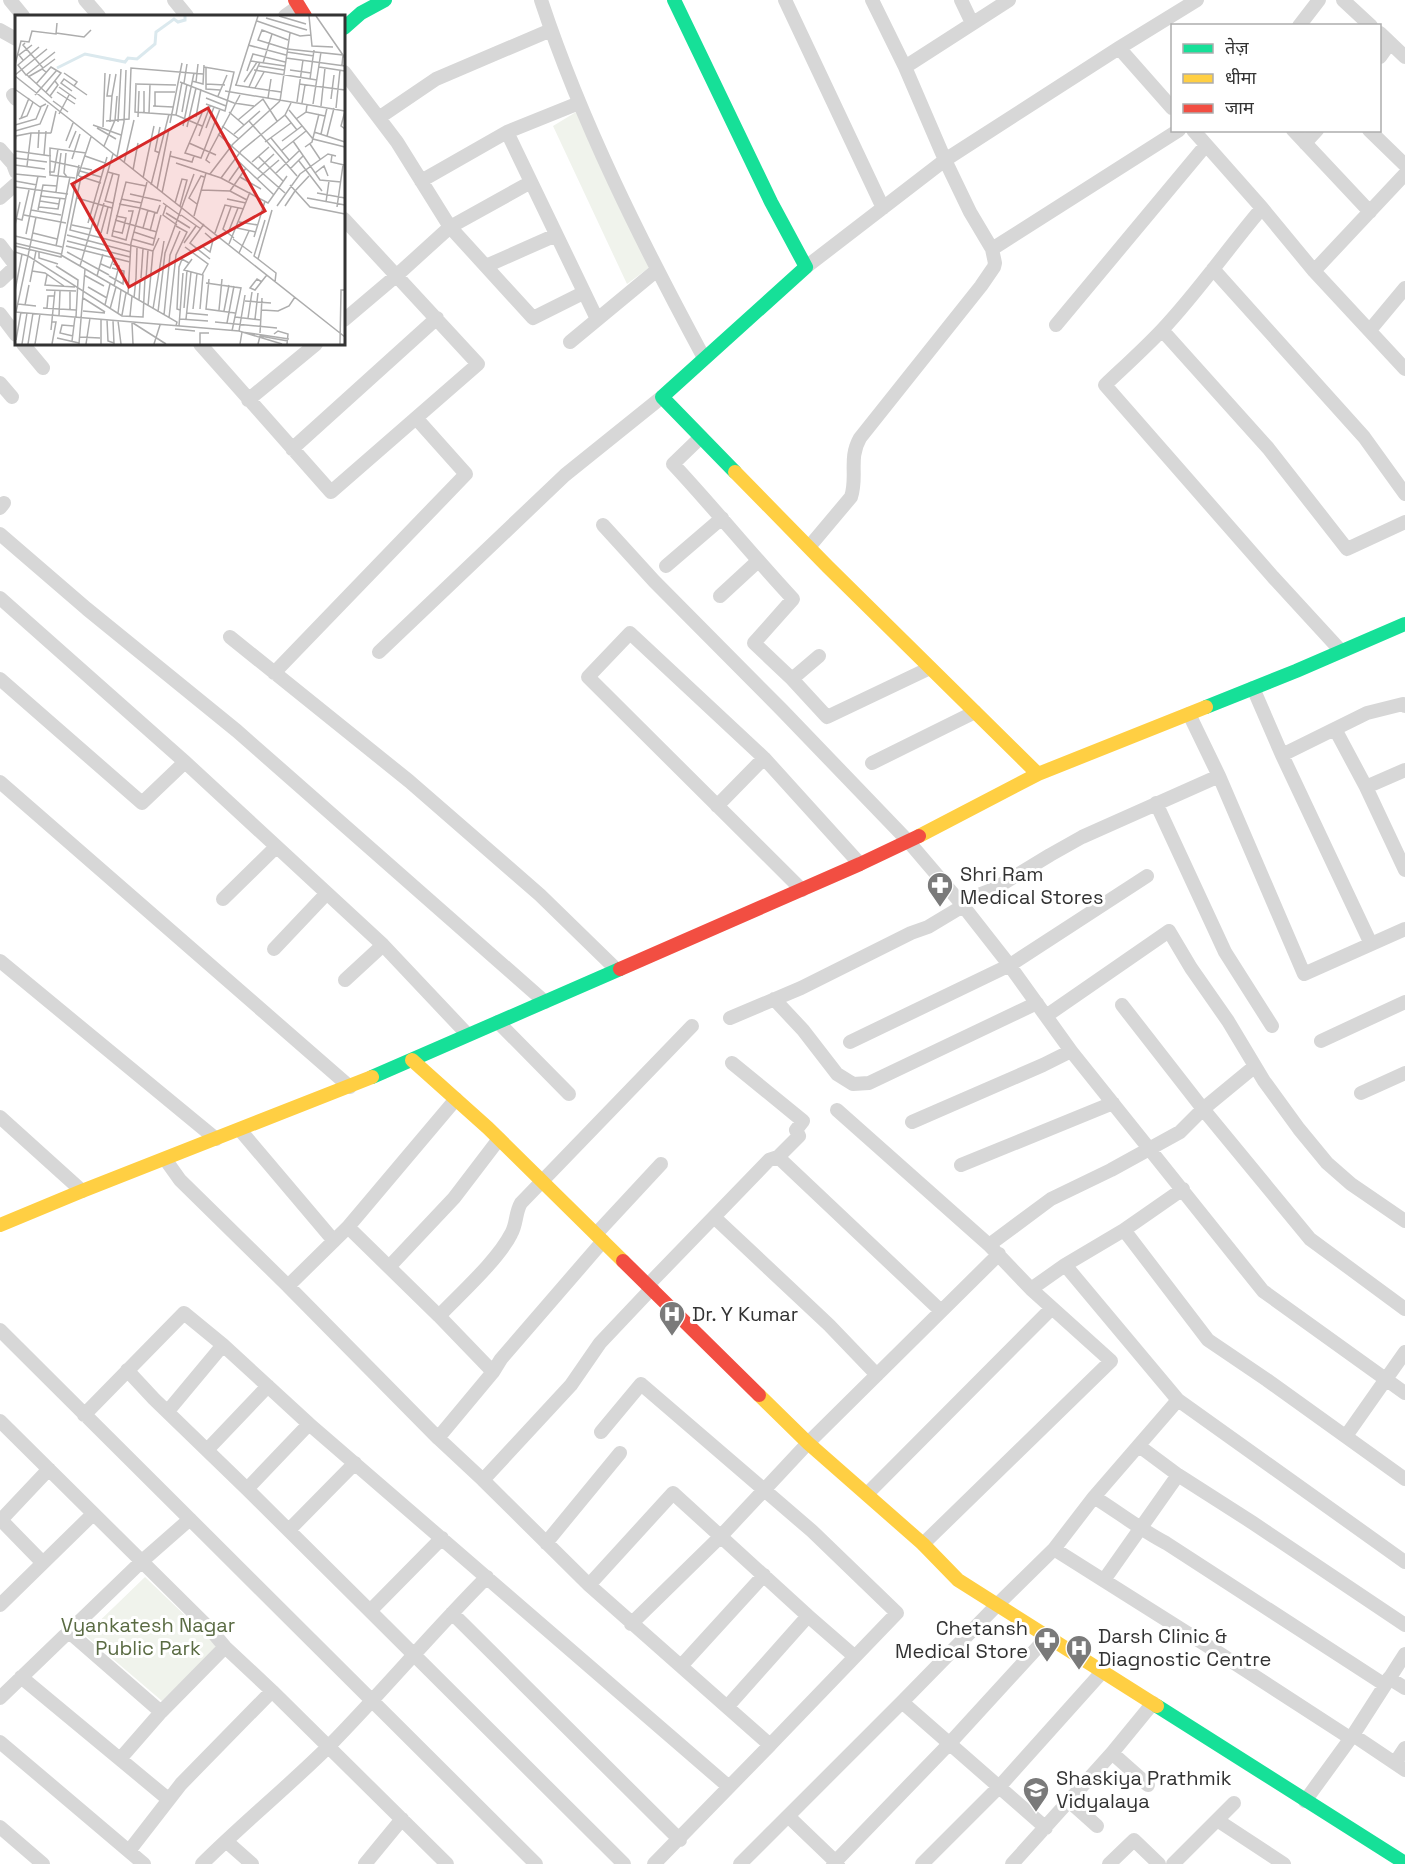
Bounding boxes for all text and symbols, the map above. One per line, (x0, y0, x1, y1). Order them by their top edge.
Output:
inset map (15, 15, 345, 345)
legend (1171, 24, 1381, 132)
text: तेज़ (1225, 36, 1249, 59)
text: धीमा (1225, 66, 1256, 89)
text: जाम (1225, 96, 1255, 119)
place label: Shri Ram Medical Stores (960, 861, 1103, 910)
pharmacy icon: Shri Ram Medical Stores (925, 870, 955, 908)
hospital icon: Dr. Y Kumar (657, 1299, 687, 1337)
place label: Dr. Y Kumar (692, 1301, 798, 1327)
park label: Vyankatesh Nagar Public Park (61, 1612, 235, 1661)
place label: Chetansh Medical Store (895, 1615, 1028, 1664)
place label: Darsh Clinic & Diagnostic Centre (1098, 1623, 1271, 1672)
pharmacy icon: Chetansh Medical Store (1032, 1625, 1062, 1663)
hospital icon: Darsh Clinic & Diagnostic Centre (1064, 1633, 1094, 1671)
place label: Shaskiya Prathmik Vidyalaya (1056, 1765, 1232, 1814)
school or university icon: Shaskiya Prathmik Vidyalaya (1021, 1775, 1051, 1813)

